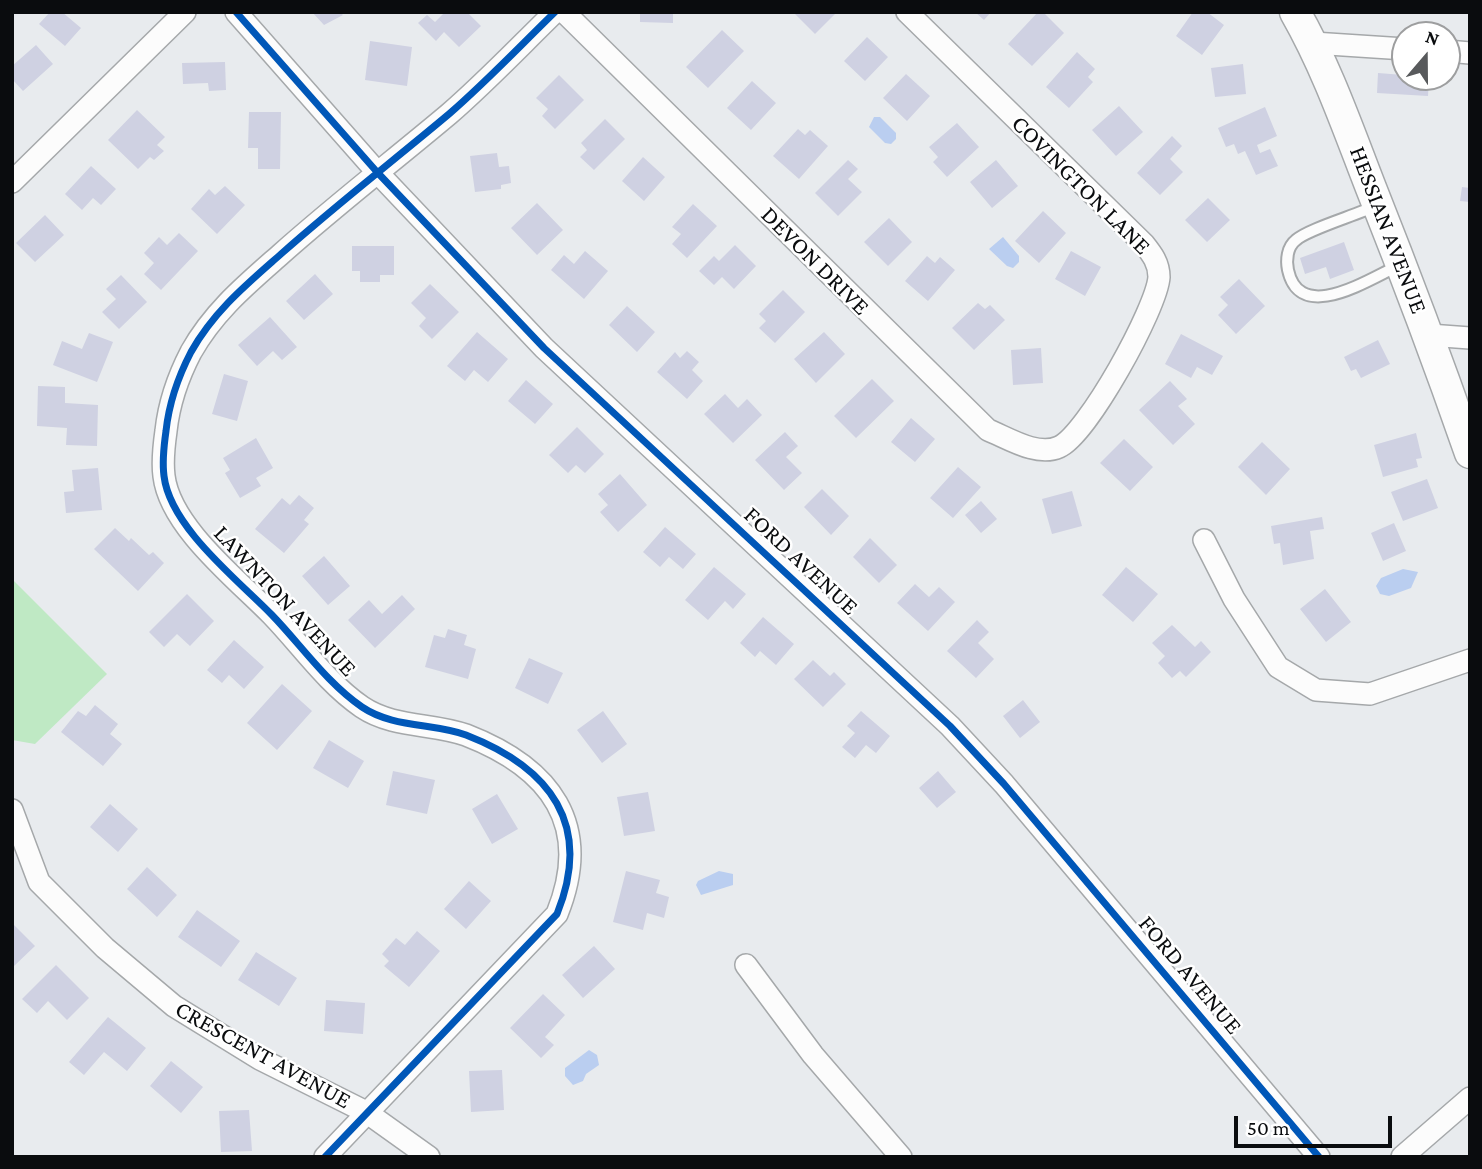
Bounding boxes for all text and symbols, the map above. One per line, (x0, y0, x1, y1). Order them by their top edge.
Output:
north arrow (1391, 21, 1461, 91)
text: N (1423, 26, 1442, 50)
street label: COVINGTON LANE (1005, 109, 1157, 261)
street label: HESSIAN AVENUE (1343, 142, 1433, 318)
street label: DEVON DRIVE (755, 201, 875, 321)
street label: FORD AVENUE (738, 501, 864, 621)
street label: LAWNTON AVENUE (207, 519, 363, 683)
street label: FORD AVENUE (1132, 910, 1248, 1040)
street label: CRESCENT AVENUE (170, 995, 356, 1115)
scale bar (1237, 1102, 1394, 1146)
text: 50 m (1247, 1116, 1290, 1140)

